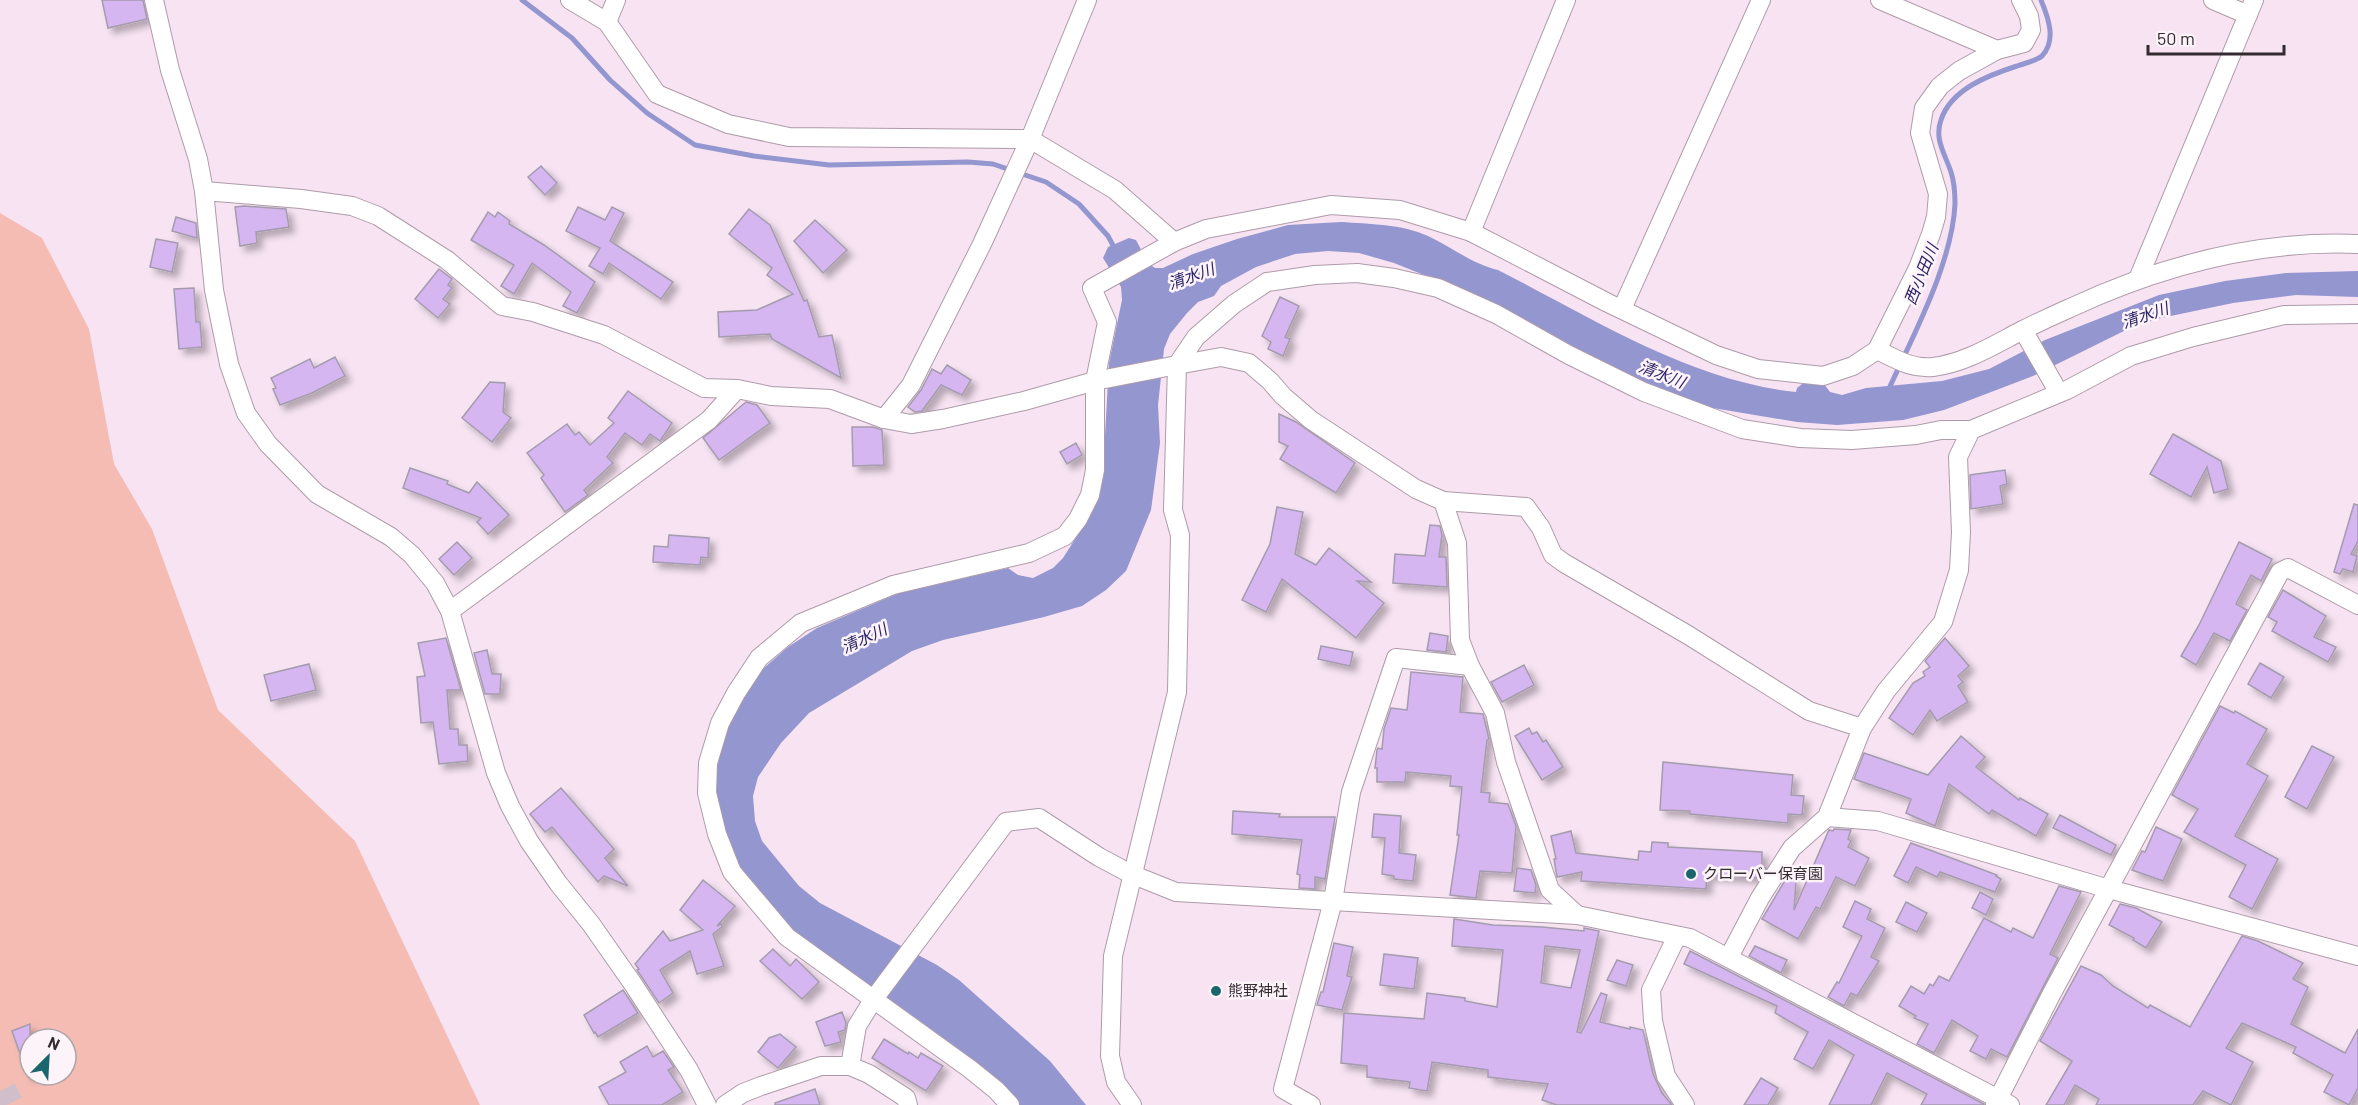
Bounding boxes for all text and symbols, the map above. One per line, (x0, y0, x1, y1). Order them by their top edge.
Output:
scale bar (2148, 18, 2284, 56)
text: 50 m (2157, 27, 2195, 49)
water label: 西小田川 (1900, 239, 1942, 307)
water label: 清水川 (1165, 258, 1219, 293)
water label: 清水川 (2119, 297, 2173, 331)
water label: 清水川 (1636, 356, 1690, 392)
water label: 清水川 (838, 618, 891, 656)
place label: クローバー保育園 (1703, 864, 1823, 882)
marker: クローバー保育園 (1684, 867, 1698, 881)
place label: 熊野神社 (1228, 981, 1288, 999)
marker: 熊野神社 (1209, 984, 1223, 998)
north arrow (18, 1027, 78, 1087)
text: N (46, 1032, 63, 1054)

